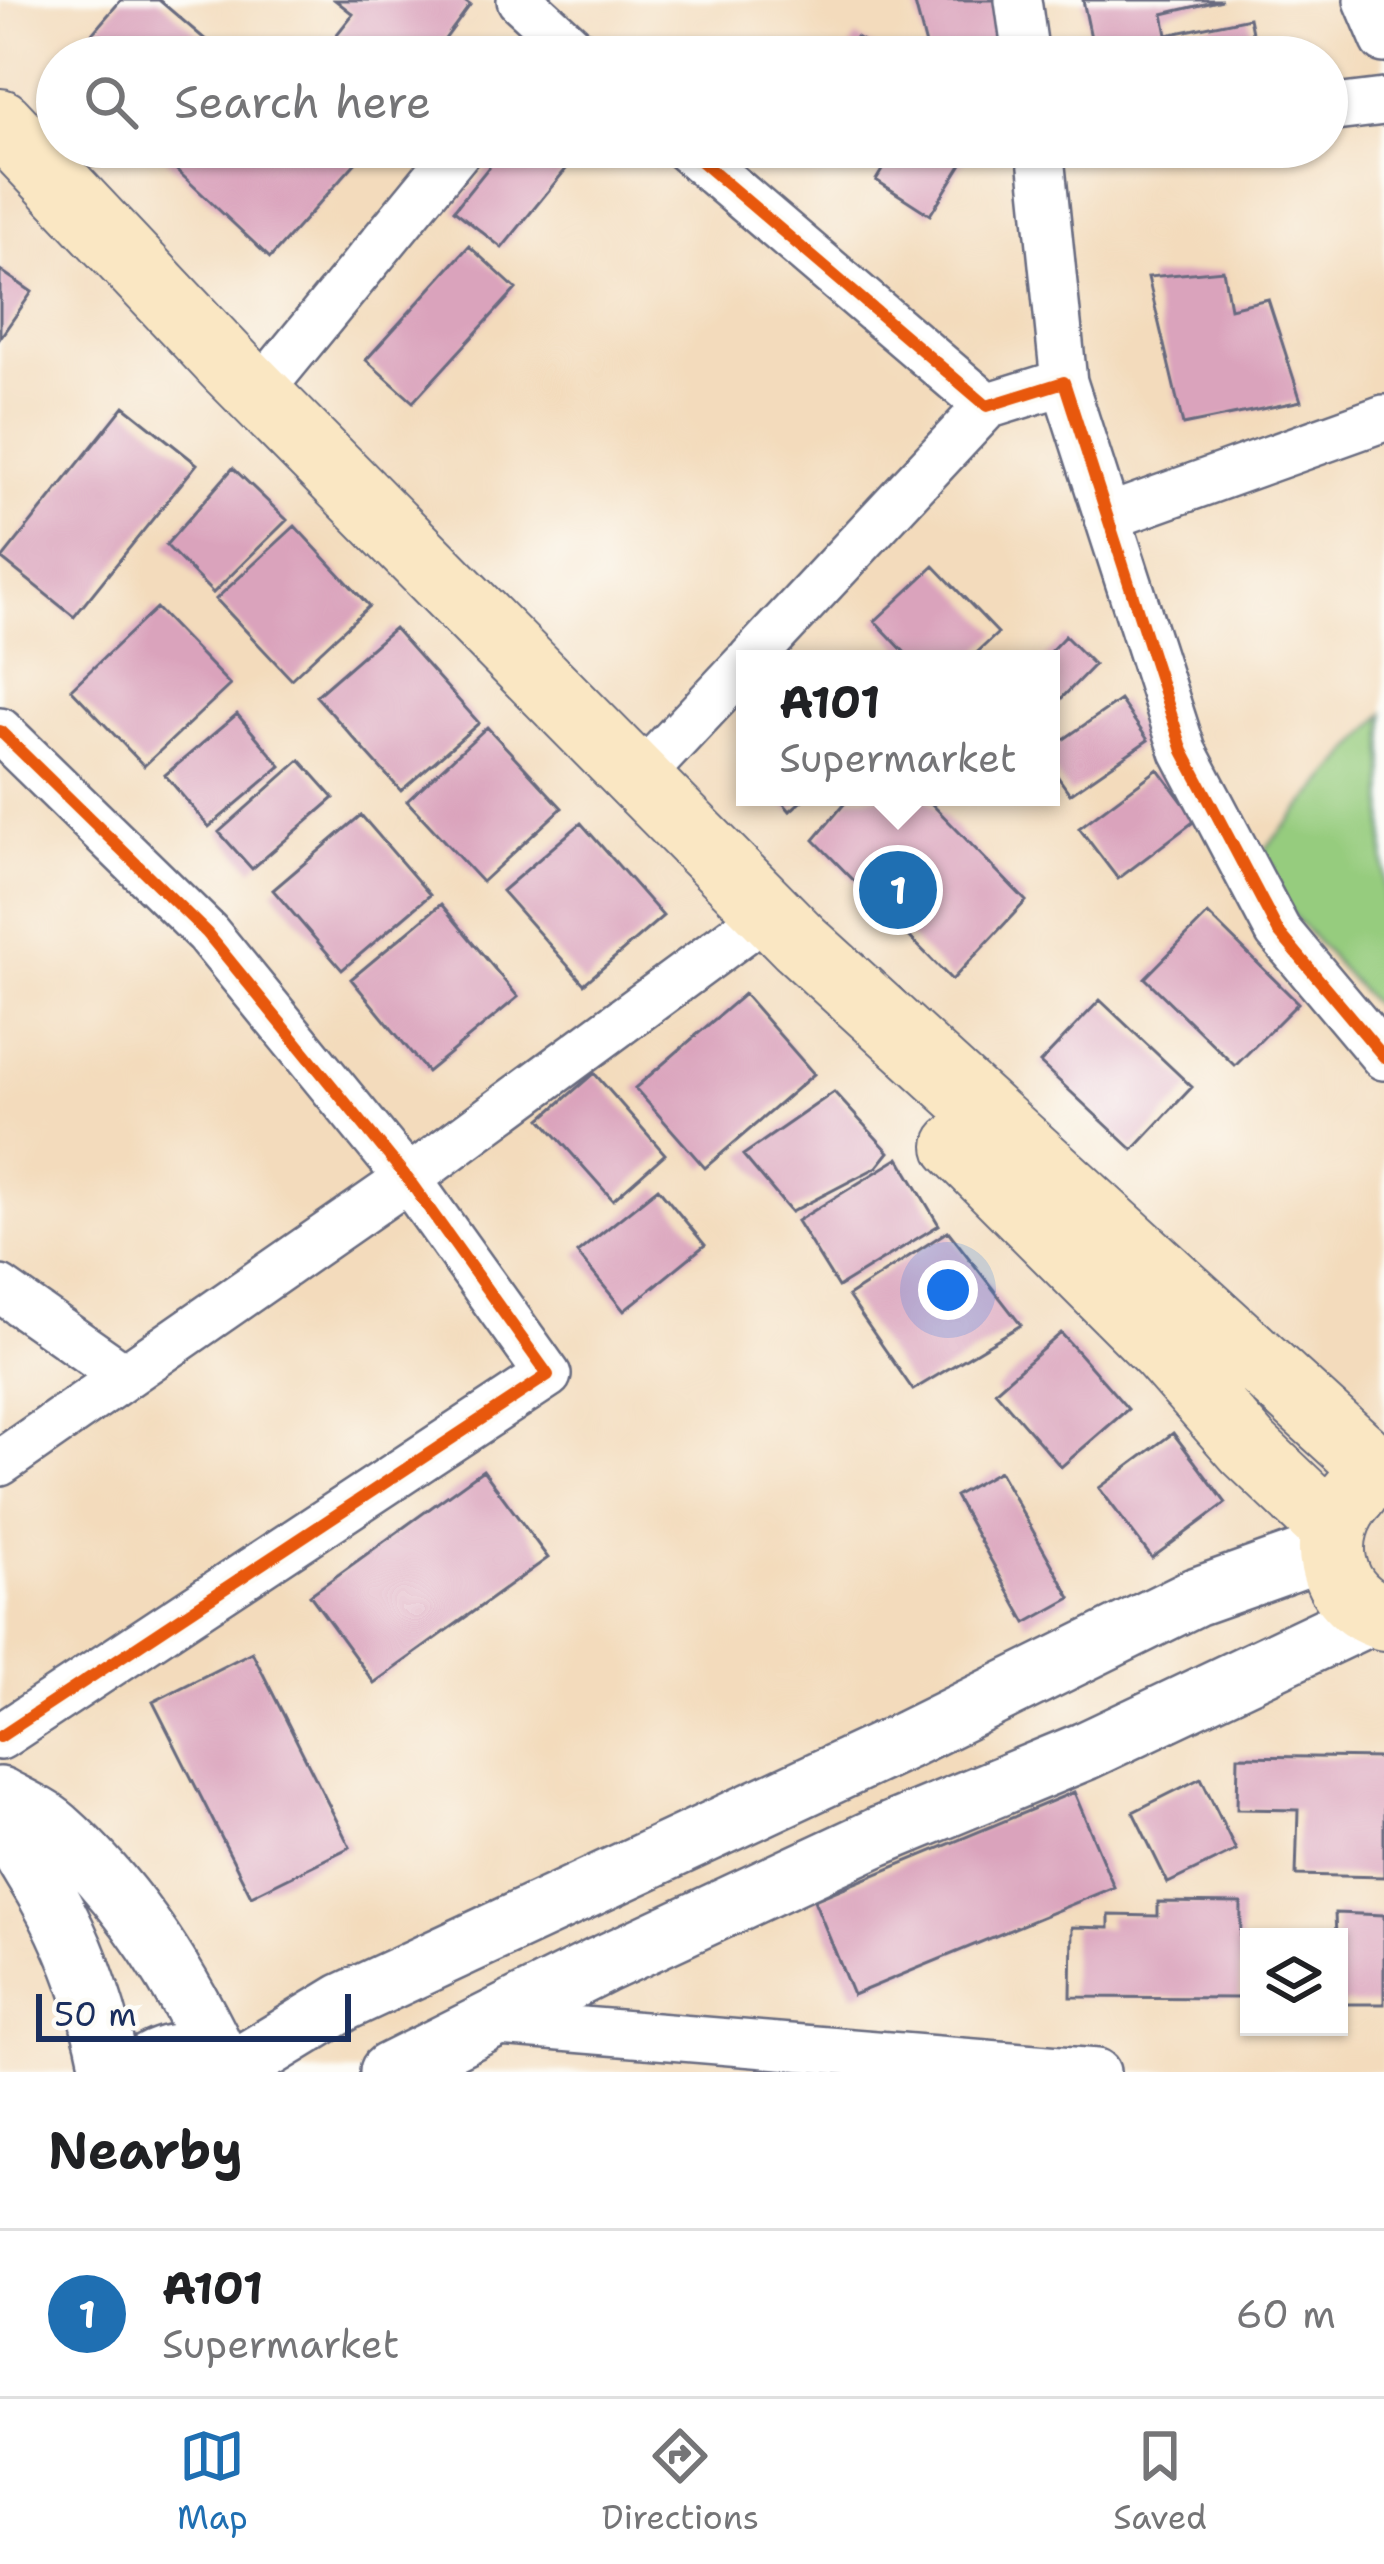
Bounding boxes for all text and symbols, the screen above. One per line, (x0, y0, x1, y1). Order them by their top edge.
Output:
search box (36, 36, 1348, 168)
icon: search (78, 69, 144, 135)
text: Search here (174, 72, 431, 132)
popup (736, 650, 1060, 806)
text: A101 (779, 672, 881, 732)
text: Supermarket (779, 732, 1017, 784)
pin: 1 (859, 845, 937, 935)
your location (918, 1260, 978, 1320)
map controls (1240, 1928, 1348, 2036)
button: layers (1240, 1928, 1348, 2036)
scale bar (36, 1988, 351, 2041)
text: 50 m (54, 1992, 137, 2037)
text: Nearby (48, 2116, 243, 2184)
text: A101 (162, 2258, 263, 2318)
text: 1 (78, 2288, 96, 2340)
text: 60 m (1236, 2288, 1336, 2340)
text: Supermarket (162, 2318, 400, 2370)
tab: Map (177, 2423, 248, 2540)
tab: Directions (602, 2423, 759, 2540)
tab: Saved (1113, 2423, 1207, 2540)

